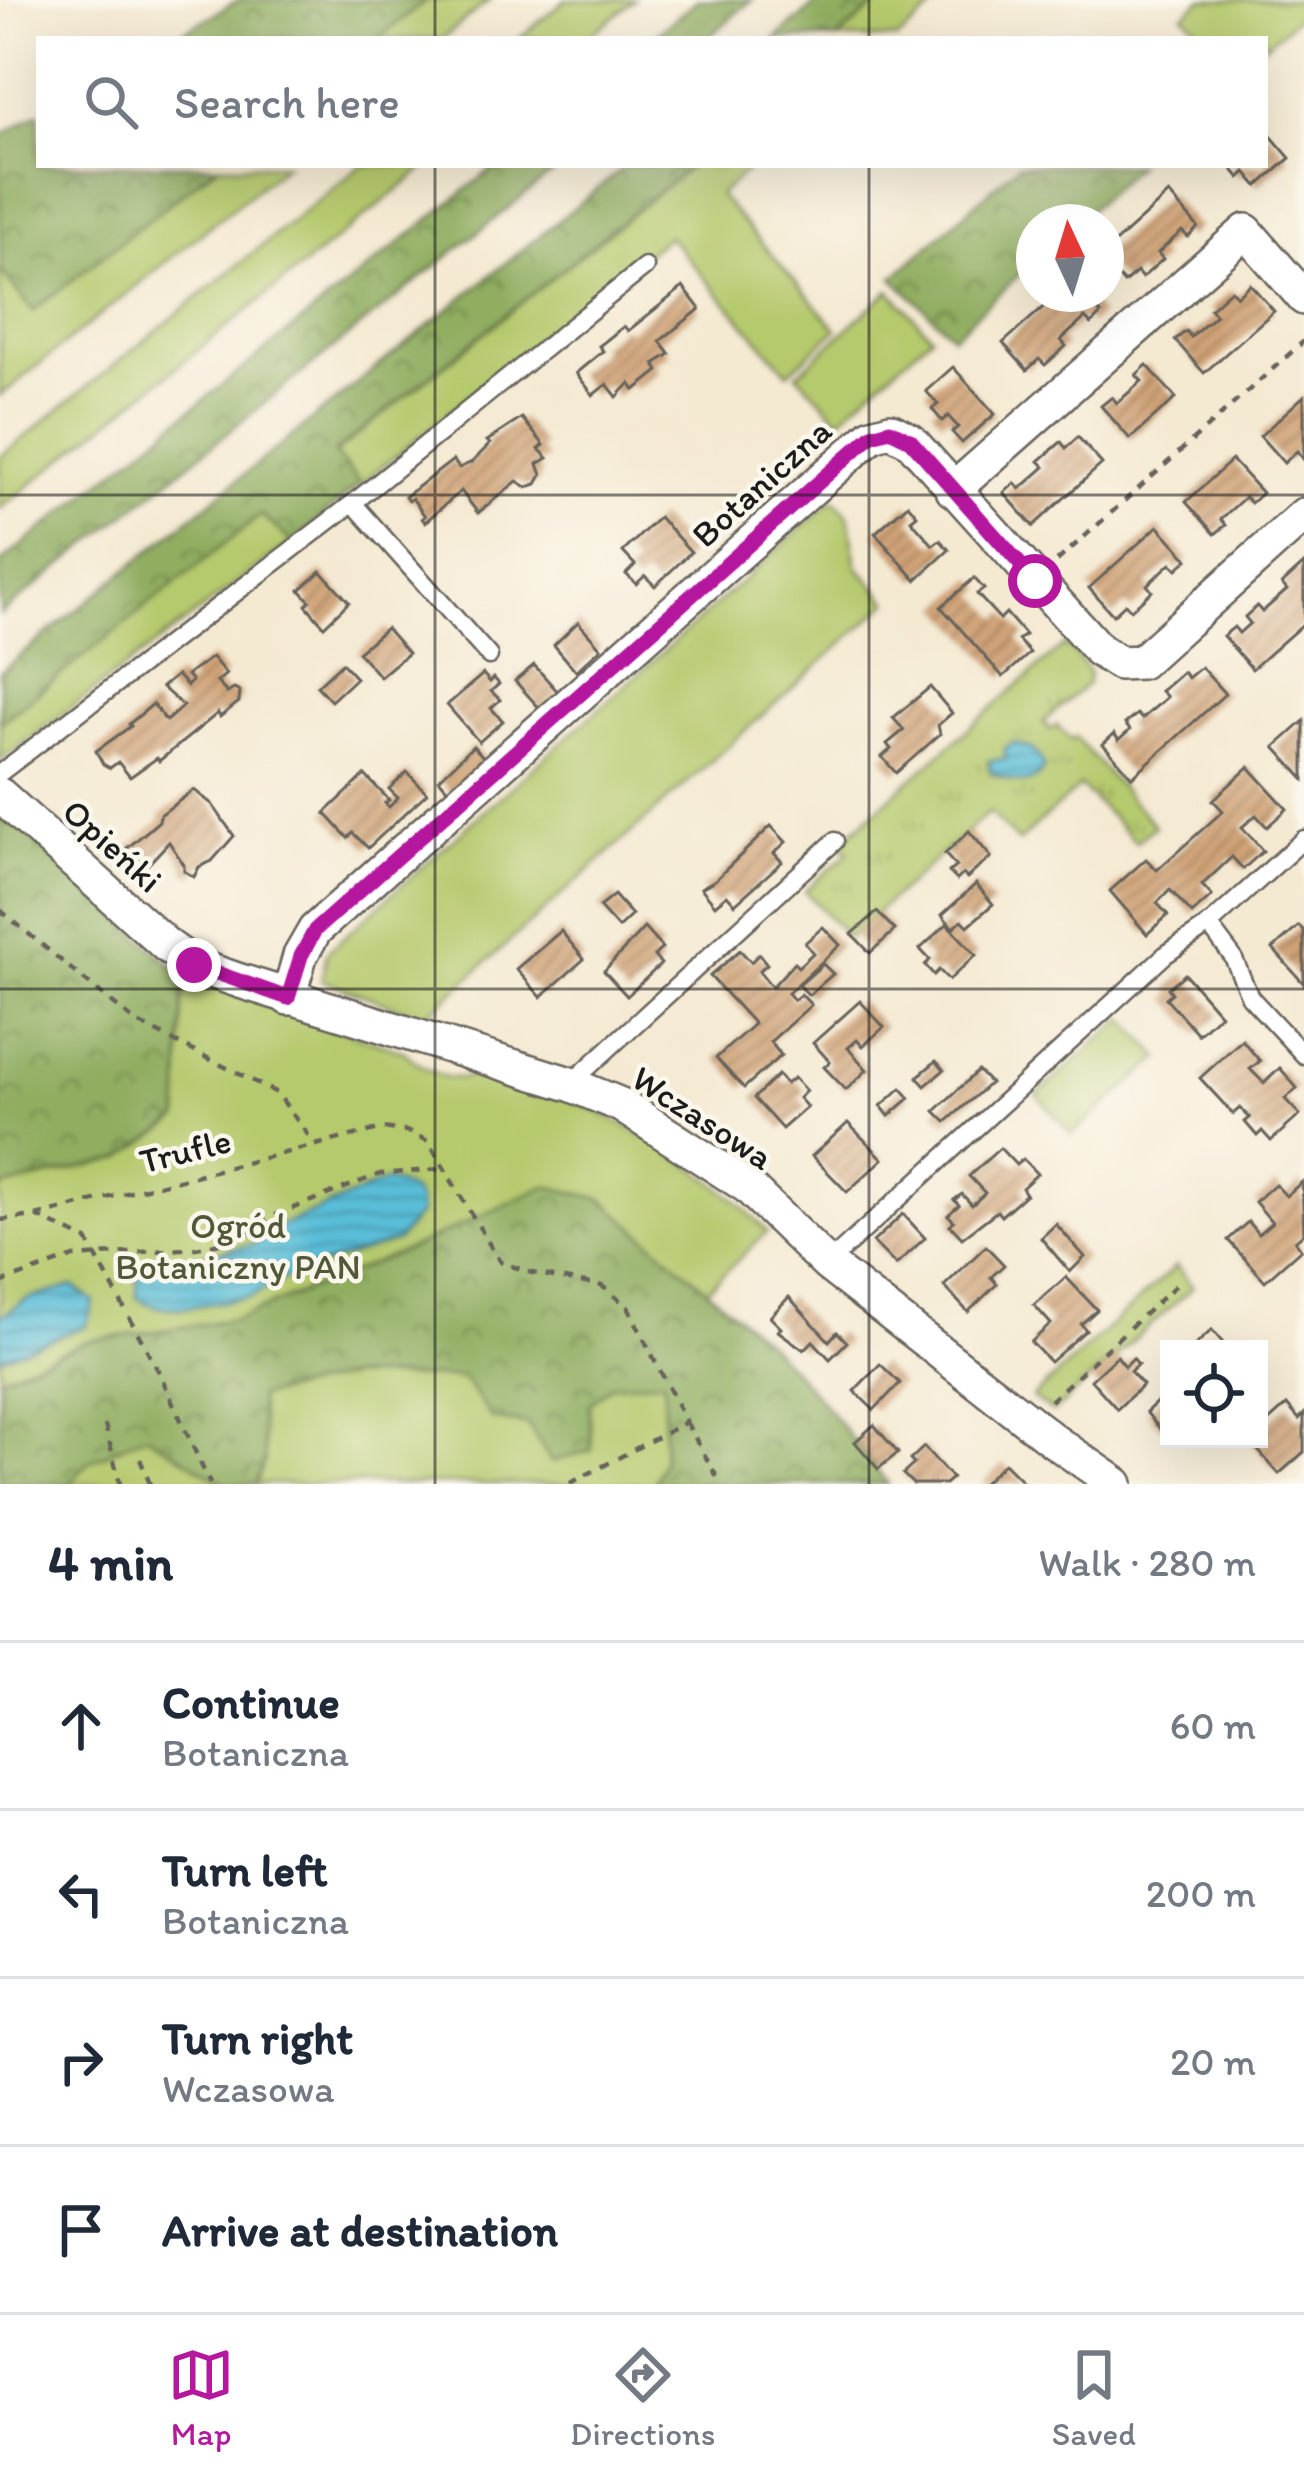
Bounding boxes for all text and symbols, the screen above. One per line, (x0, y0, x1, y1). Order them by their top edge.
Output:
search box (36, 36, 1268, 168)
icon: search (78, 69, 144, 135)
text: Search here (174, 75, 400, 129)
north arrow (1016, 204, 1124, 312)
street label: Botaniczna (683, 408, 840, 556)
route start (1008, 554, 1062, 608)
street label: Opieńki (54, 789, 171, 901)
route end (167, 938, 221, 992)
street label: Wczasowa (624, 1056, 782, 1179)
street label: Trufle (135, 1118, 235, 1183)
park label: Ogród Botaniczny PAN (115, 1204, 361, 1288)
map controls (1160, 1340, 1268, 1448)
button: locate (1160, 1340, 1268, 1448)
text: 4 min (48, 1532, 173, 1593)
text: Walk · 280 m (1038, 1539, 1256, 1586)
text: Continue (162, 1675, 340, 1729)
icon: ahead (48, 1693, 114, 1759)
text: 60 m (1170, 1702, 1256, 1749)
text: Botaniczna (162, 1729, 349, 1776)
text: Turn left (162, 1843, 328, 1897)
icon: left (48, 1861, 114, 1927)
text: 200 m (1146, 1870, 1256, 1917)
text: Botaniczna (162, 1897, 349, 1944)
text: Turn right (162, 2011, 353, 2065)
icon: right (48, 2029, 114, 2095)
text: 20 m (1170, 2038, 1256, 2085)
text: Wczasowa (162, 2065, 335, 2112)
icon: arrive (48, 2197, 114, 2263)
text: Arrive at destination (162, 2203, 558, 2257)
tab: Map (168, 2342, 234, 2453)
tab: Directions (570, 2342, 715, 2453)
tab: Saved (1052, 2342, 1136, 2453)

